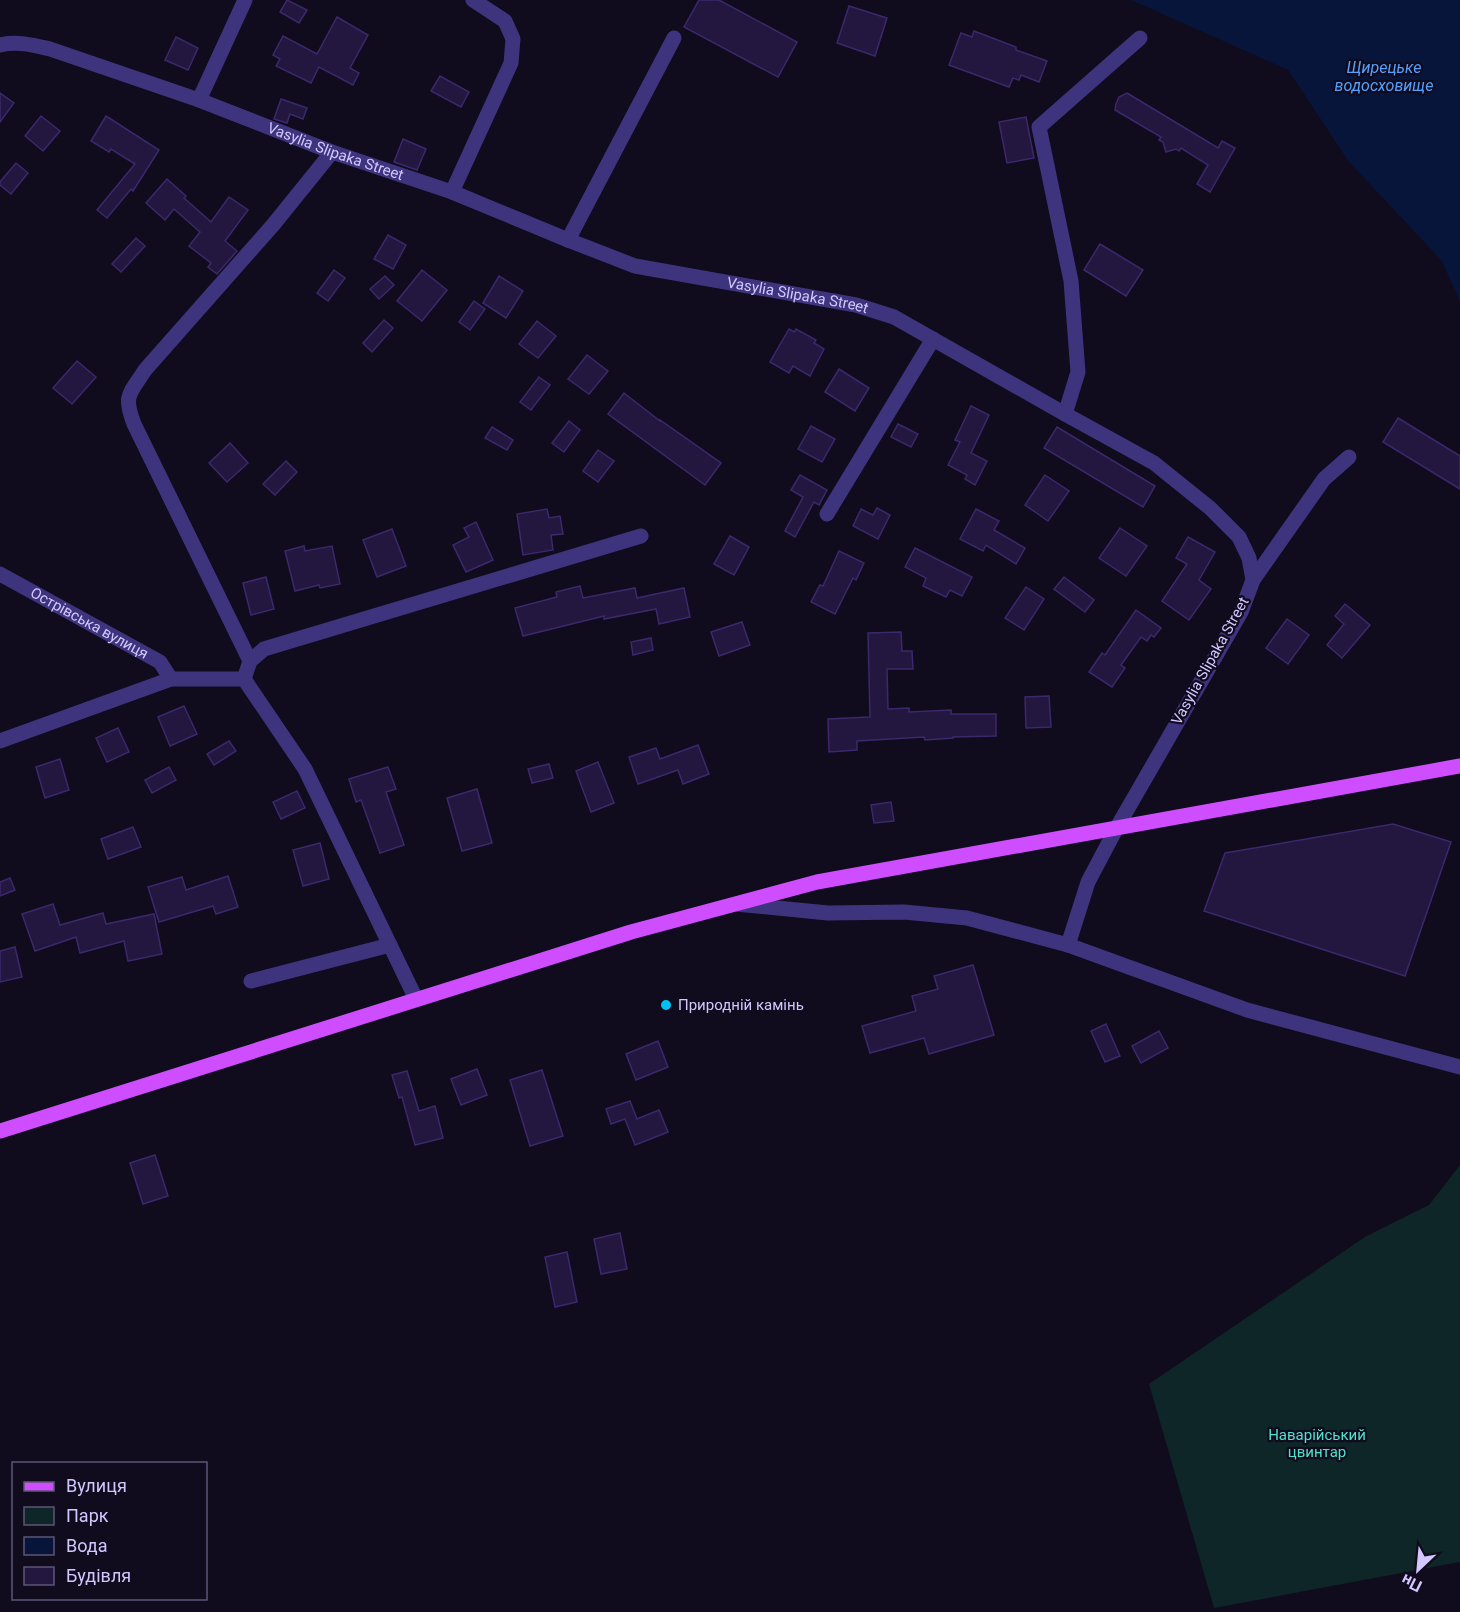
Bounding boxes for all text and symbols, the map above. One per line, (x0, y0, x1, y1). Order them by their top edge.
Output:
water label: Щирецьке водосховище (1335, 58, 1433, 95)
street label: Vasylia Slipaka Street (265, 119, 406, 184)
street label: Vasylia Slipaka Street (725, 273, 871, 317)
street label: Острівська вулиця (27, 583, 152, 663)
street label: Vasylia Slipaka Street (1167, 594, 1253, 728)
place label: Природній камінь (678, 996, 804, 1014)
marker: Природній камінь (659, 998, 673, 1012)
park label: Наварійський цвинтар (1268, 1426, 1366, 1461)
legend (12, 1462, 207, 1600)
text: Вулиця (66, 1475, 127, 1496)
text: Парк (66, 1505, 109, 1526)
text: Вода (66, 1535, 108, 1556)
north arrow (1388, 1540, 1448, 1600)
text: Будівля (66, 1565, 131, 1586)
text: Пн (1398, 1570, 1425, 1596)

